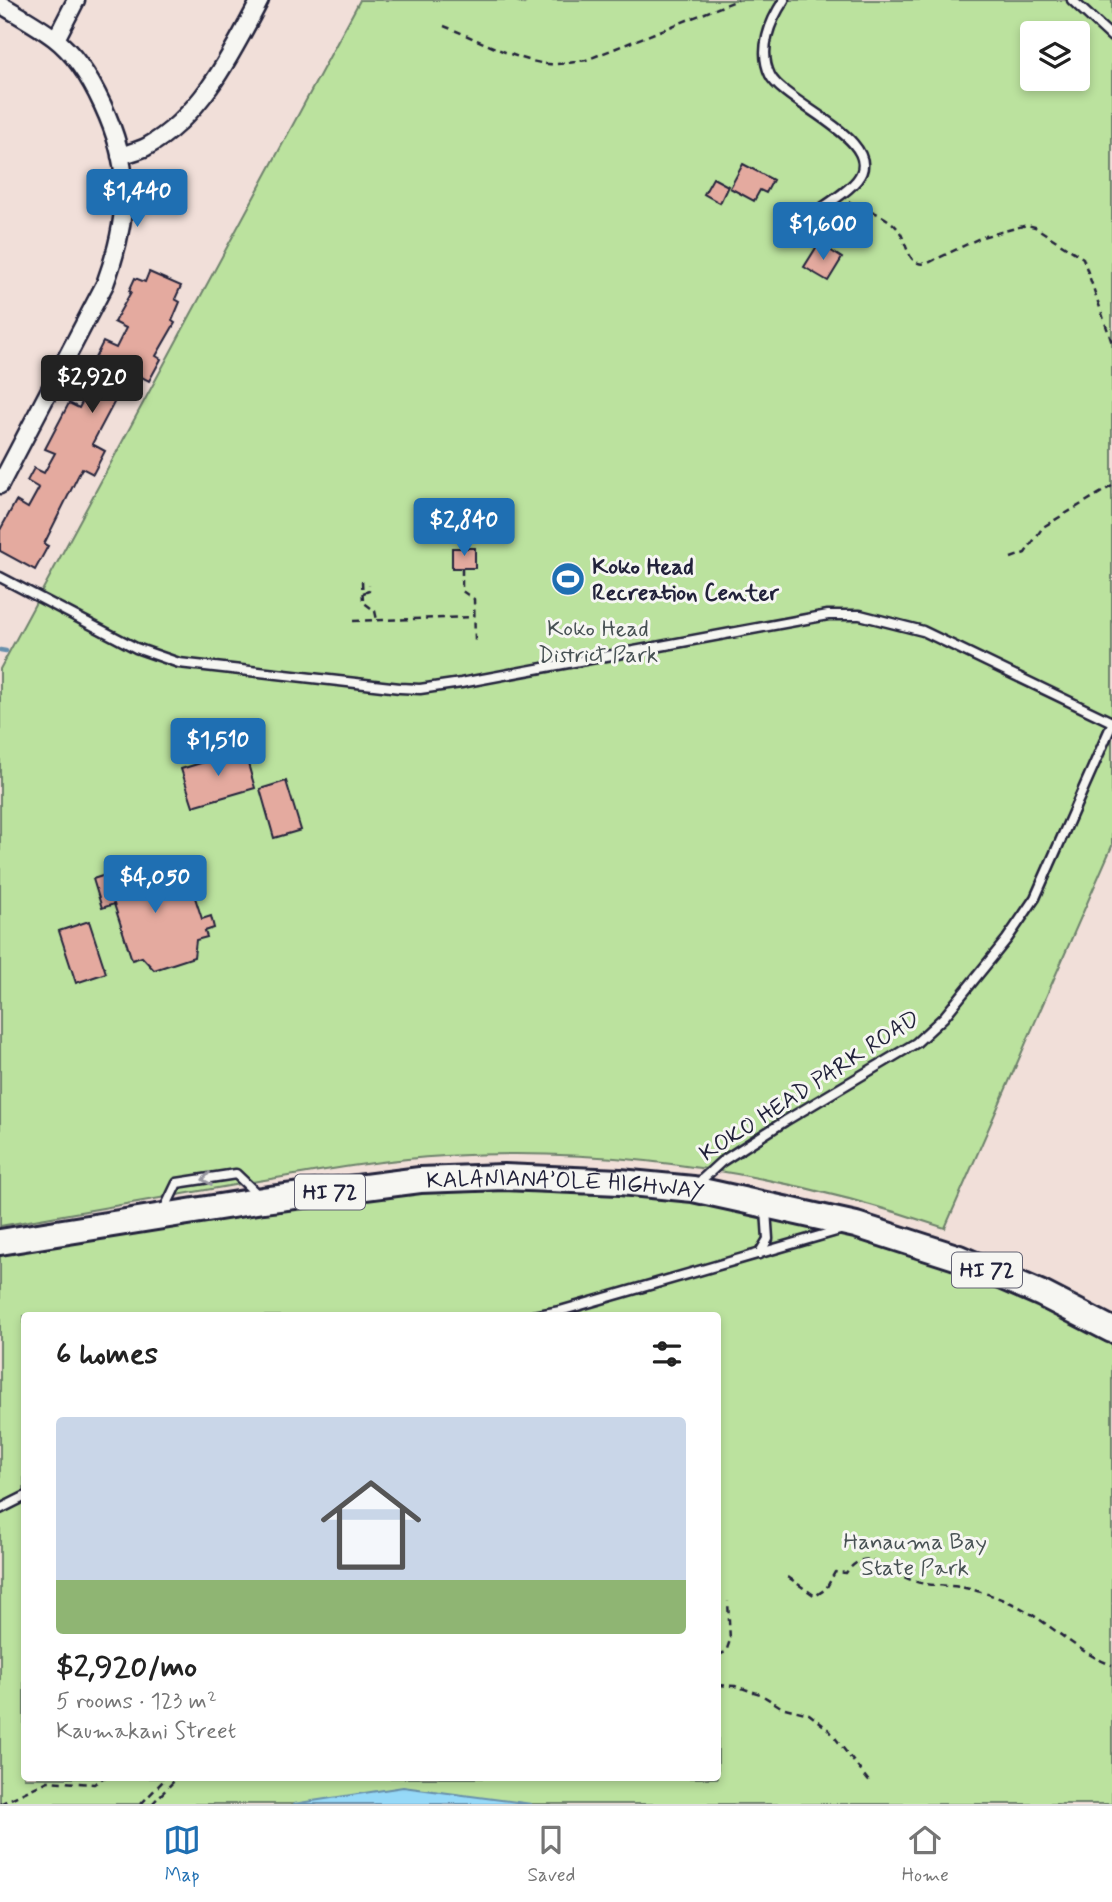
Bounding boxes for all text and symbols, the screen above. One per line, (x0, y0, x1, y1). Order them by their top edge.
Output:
map controls (1020, 21, 1090, 91)
button: layers (1020, 21, 1090, 91)
pin: $1,440 (80, 170, 194, 229)
text: $1,440 (102, 177, 172, 207)
pin: $1,600 (766, 202, 880, 262)
text: $1,600 (789, 210, 857, 240)
pin: $2,920 (35, 356, 149, 415)
text: $2,920 (57, 363, 127, 393)
pin: $2,840 (407, 498, 521, 558)
text: $2,840 (430, 506, 498, 536)
place label: Koko Head Recreation Center (592, 553, 780, 609)
sports icon: Koko Head Recreation Center (549, 560, 587, 598)
park label: Koko Head District Park (538, 615, 658, 671)
pin: $1,510 (161, 718, 275, 778)
text: $1,510 (187, 726, 249, 756)
pin: $4,050 (98, 856, 212, 915)
text: $4,050 (120, 863, 190, 893)
street label: KOKO HEAD PARK ROAD (694, 1004, 926, 1169)
street label: KALANIANA’OLE HIGHWAY (426, 1164, 707, 1208)
one-way arrow (201, 1171, 213, 1186)
road number: HI 72 (295, 1174, 365, 1210)
road number: HI 72 (952, 1252, 1022, 1288)
text: 6 homes (56, 1335, 158, 1374)
icon: filters (648, 1335, 686, 1373)
icon: home (308, 1462, 434, 1588)
park label: Hanauma Bay State Park (843, 1528, 987, 1584)
text: $2,920/mo (56, 1648, 197, 1687)
text: 5 rooms · 123 m² (56, 1687, 217, 1717)
text: Kaumakani Street (56, 1717, 236, 1747)
tab: Map (163, 1821, 201, 1888)
tab: Saved (527, 1821, 575, 1888)
tab: Home (902, 1821, 949, 1888)

